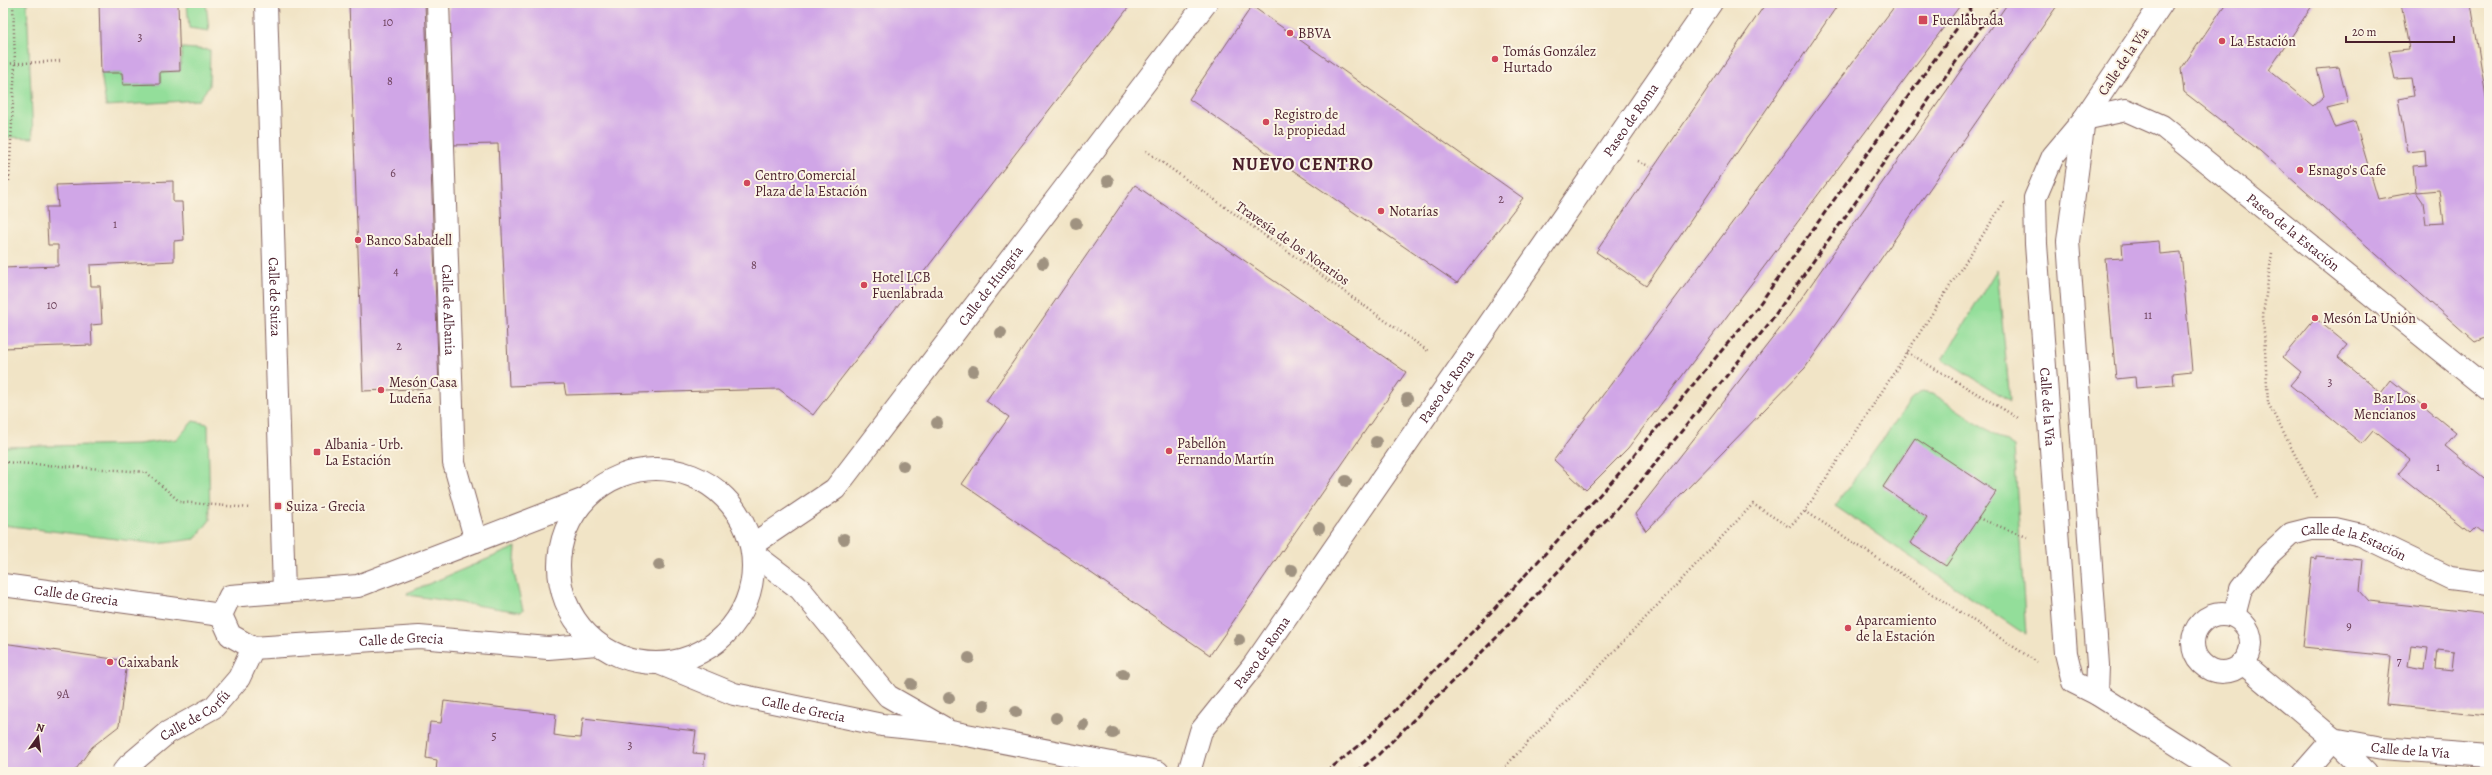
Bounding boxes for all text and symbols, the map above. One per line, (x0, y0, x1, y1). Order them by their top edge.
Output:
place label: Fuenlabrada (1932, 11, 2004, 30)
house number: 10 (383, 14, 393, 30)
marker: Fuenlabrada (1917, 14, 1929, 26)
scale bar (2346, 18, 2454, 44)
street label: Calle de la Vía (2093, 23, 2154, 99)
place label: BBVA (1298, 24, 1332, 43)
text: 20 m (2352, 24, 2376, 40)
marker: BBVA (1285, 28, 1295, 38)
house number: 3 (138, 29, 143, 45)
place label: La Estación (2230, 32, 2296, 51)
marker: La Estación (2217, 36, 2227, 46)
place label: Tomás González Hurtado (1503, 42, 1596, 77)
marker: Tomás González Hurtado (1490, 54, 1500, 64)
house number: 8 (387, 73, 393, 89)
street label: Paseo de Roma (1599, 79, 1663, 161)
place label: Registro de la propiedad (1274, 105, 1346, 140)
marker: Registro de la propiedad (1261, 117, 1271, 127)
district label: NUEVO CENTRO (1232, 152, 1374, 176)
place label: Esnago's Cafe (2308, 161, 2386, 180)
house number: 6 (390, 165, 396, 181)
marker: Esnago's Cafe (2295, 165, 2305, 175)
place label: Centro Comercial Plaza de la Estación (755, 166, 868, 201)
marker: Centro Comercial Plaza de la Estación (742, 178, 752, 188)
street label: Paseo de la Estación (2242, 189, 2344, 276)
house number: 2 (1498, 191, 1504, 207)
street label: Travesía de los Notarios (1232, 197, 1353, 290)
place label: Notarías (1389, 202, 1438, 221)
marker: Notarías (1376, 206, 1386, 216)
house number: 1 (113, 216, 117, 232)
place label: Banco Sabadell (366, 231, 453, 250)
marker: Banco Sabadell (353, 235, 363, 245)
street label: Calle de Hungría (954, 241, 1028, 330)
street label: Calle de Suiza (264, 257, 285, 337)
house number: 8 (751, 257, 757, 273)
house number: 4 (393, 263, 399, 279)
street label: Calle de Albania (437, 264, 459, 356)
place label: Hotel LCB Fuenlabrada (872, 268, 944, 303)
marker: Hotel LCB Fuenlabrada (859, 280, 869, 290)
house number: 10 (47, 297, 57, 313)
house number: 11 (2144, 307, 2152, 323)
place label: Mesón La Unión (2323, 309, 2416, 328)
marker: Mesón La Unión (2310, 313, 2320, 323)
house number: 2 (396, 338, 402, 354)
street label: Paseo de Roma (1415, 346, 1479, 427)
street label: Calle de la Vía (2035, 367, 2060, 447)
place label: Mesón Casa Ludeña (389, 373, 458, 408)
house number: 3 (2328, 374, 2333, 390)
marker: Mesón Casa Ludeña (376, 385, 386, 395)
place label: Bar Los Mencianos (2354, 389, 2416, 424)
marker: Bar Los Mencianos (2419, 401, 2429, 411)
place label: Pabellón Fernando Martín (1177, 434, 1274, 469)
place label: Albania - Urb. La Estación (324, 435, 404, 470)
marker: Pabellón Fernando Martín (1164, 446, 1174, 456)
marker: Albania - Urb. La Estación (312, 447, 322, 457)
house number: 1 (2436, 459, 2440, 475)
place label: Suiza - Grecia (286, 497, 366, 516)
marker: Suiza - Grecia (273, 501, 283, 511)
street label: Calle de la Estación (2299, 520, 2410, 566)
street label: Calle de Grecia (33, 580, 120, 611)
place label: Aparcamiento de la Estación (1855, 611, 1937, 646)
street label: Paseo de Roma (1229, 612, 1295, 693)
house number: 9 (2346, 618, 2352, 634)
marker: Aparcamiento de la Estación (1843, 623, 1853, 633)
street label: Calle de Grecia (358, 628, 445, 651)
place label: Caixabank (118, 653, 178, 672)
house number: 7 (2396, 653, 2402, 669)
marker: Caixabank (105, 657, 115, 667)
house number: 9A (57, 686, 70, 702)
street label: Calle de Corfú (156, 686, 235, 745)
street label: Calle de Grecia (760, 691, 847, 727)
north arrow (18, 717, 58, 757)
text: N (35, 720, 46, 736)
house number: 5 (491, 728, 497, 744)
house number: 3 (628, 737, 633, 753)
street label: Calle de la Vía (2369, 737, 2451, 763)

